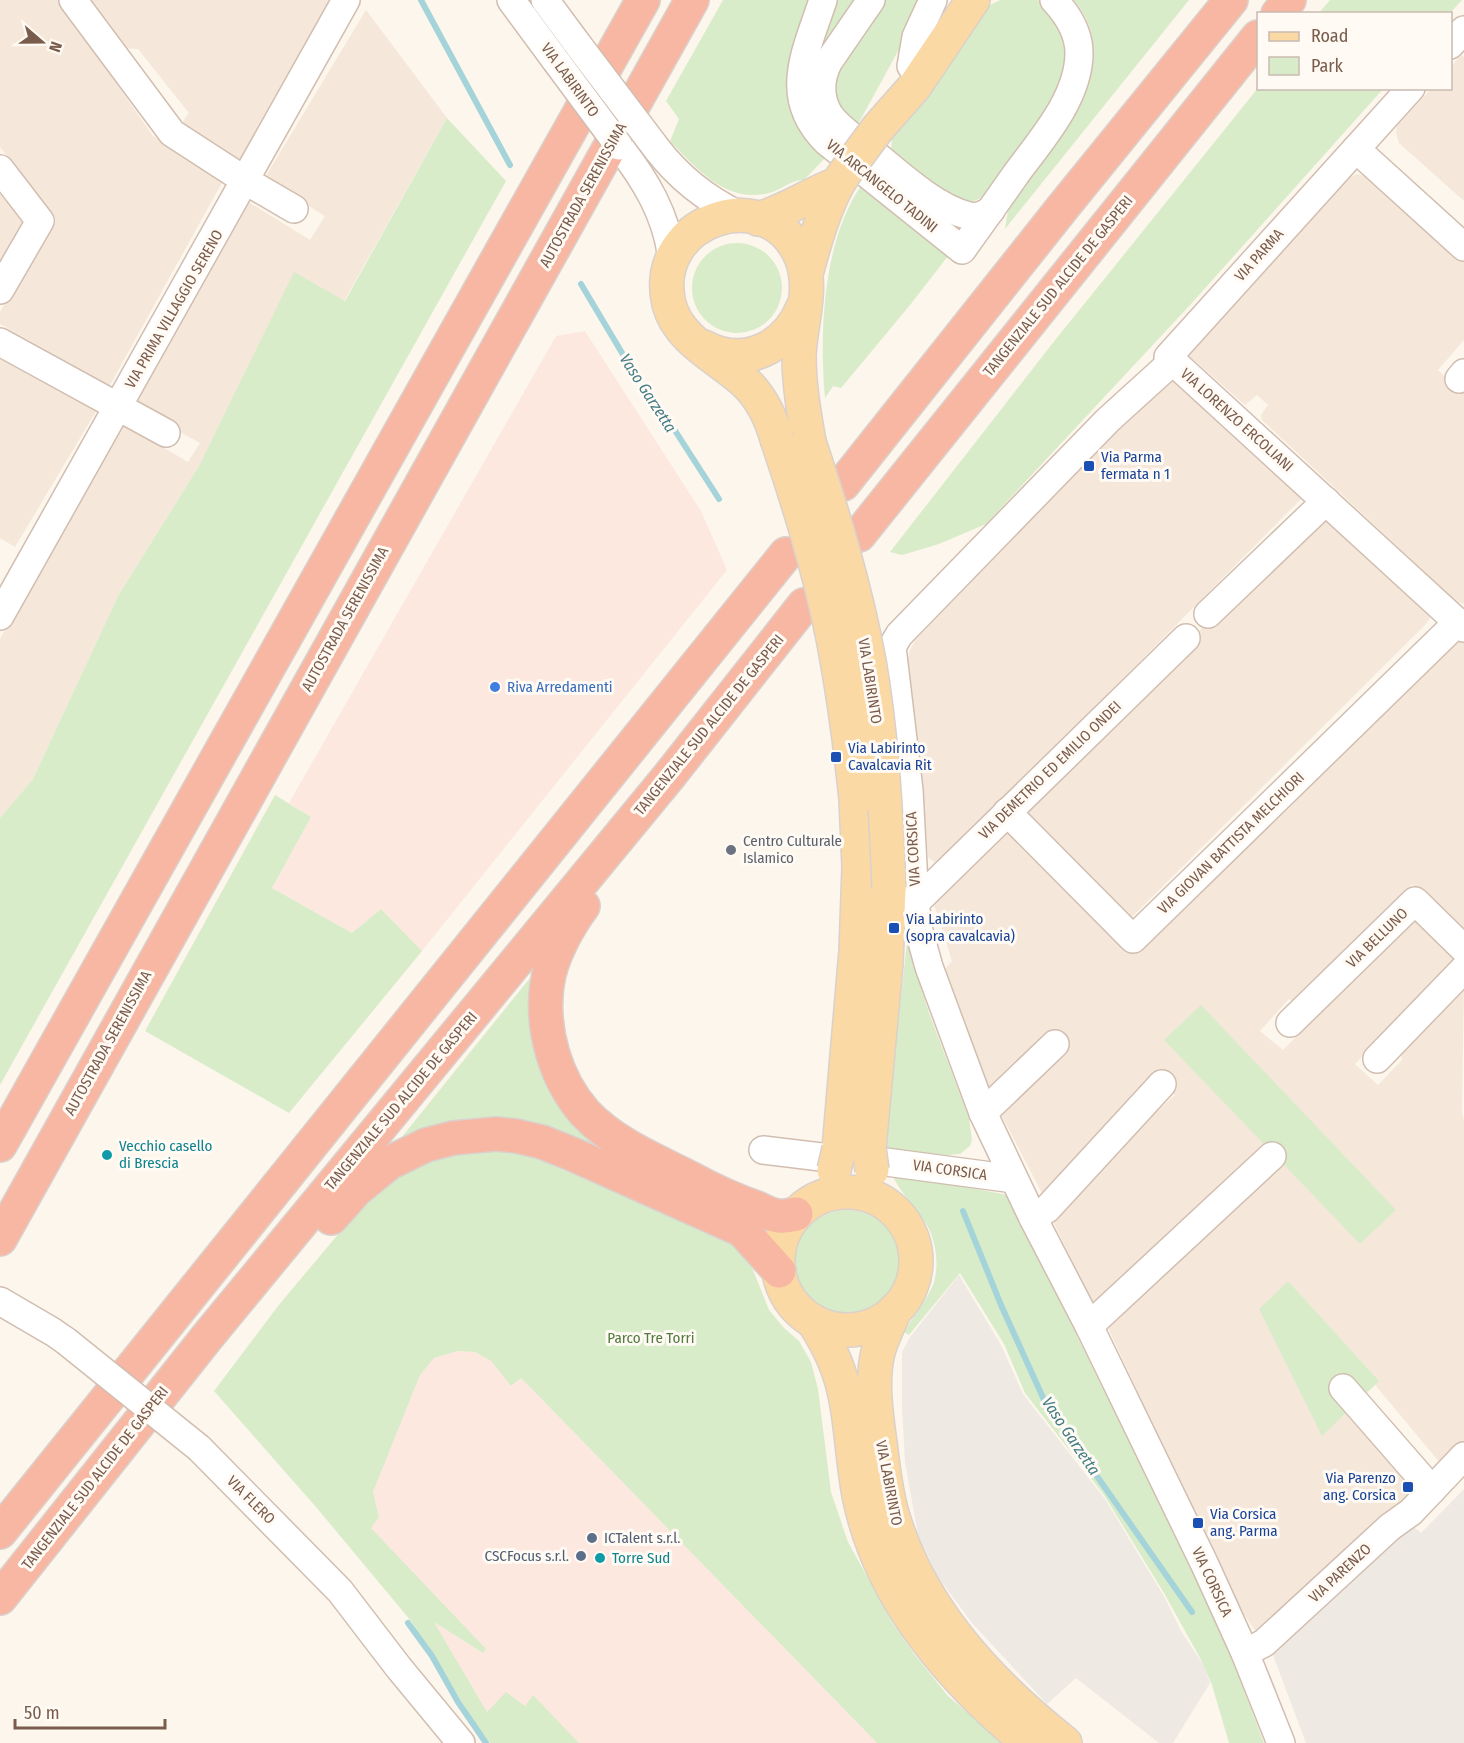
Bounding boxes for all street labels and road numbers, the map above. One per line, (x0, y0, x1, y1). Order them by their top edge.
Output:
street label: VIA LABIRINTO (537, 40, 603, 120)
street label: AUTOSTRADA SERENISSIMA (536, 120, 630, 270)
street label: VIA ARCANGELO TADINI (823, 136, 941, 236)
street label: TANGENZIALE SUD ALCIDE DE GASPERI (979, 192, 1137, 380)
street label: VIA PARMA (1231, 225, 1287, 285)
street label: VIA PRIMA VILLAGGIO SERENO (121, 227, 227, 391)
street label: VIA LORENZO ERCOLIANI (1177, 365, 1297, 475)
street label: AUTOSTRADA SERENISSIMA (298, 544, 392, 694)
street label: TANGENZIALE SUD ALCIDE DE GASPERI (630, 631, 788, 819)
street label: VIA LABIRINTO (854, 637, 886, 725)
street label: VIA DEMETRIO ED EMILIO ONDEI (975, 697, 1125, 843)
street label: VIA GIOVAN BATTISTA MELCHIORI (1154, 768, 1308, 918)
street label: VIA CORSICA (902, 811, 924, 887)
street label: VIA BELLUNO (1343, 904, 1411, 972)
street label: AUTOSTRADA SERENISSIMA (61, 968, 155, 1118)
street label: TANGENZIALE SUD ALCIDE DE GASPERI (321, 1008, 481, 1194)
street label: VIA CORSICA (912, 1156, 988, 1184)
street label: TANGENZIALE SUD ALCIDE DE GASPERI (18, 1383, 172, 1573)
street label: VIA LABIRINTO (872, 1439, 906, 1527)
street label: VIA FLERO (223, 1472, 279, 1528)
street label: VIA PARENZO (1305, 1540, 1375, 1606)
street label: VIA CORSICA (1188, 1544, 1236, 1620)

